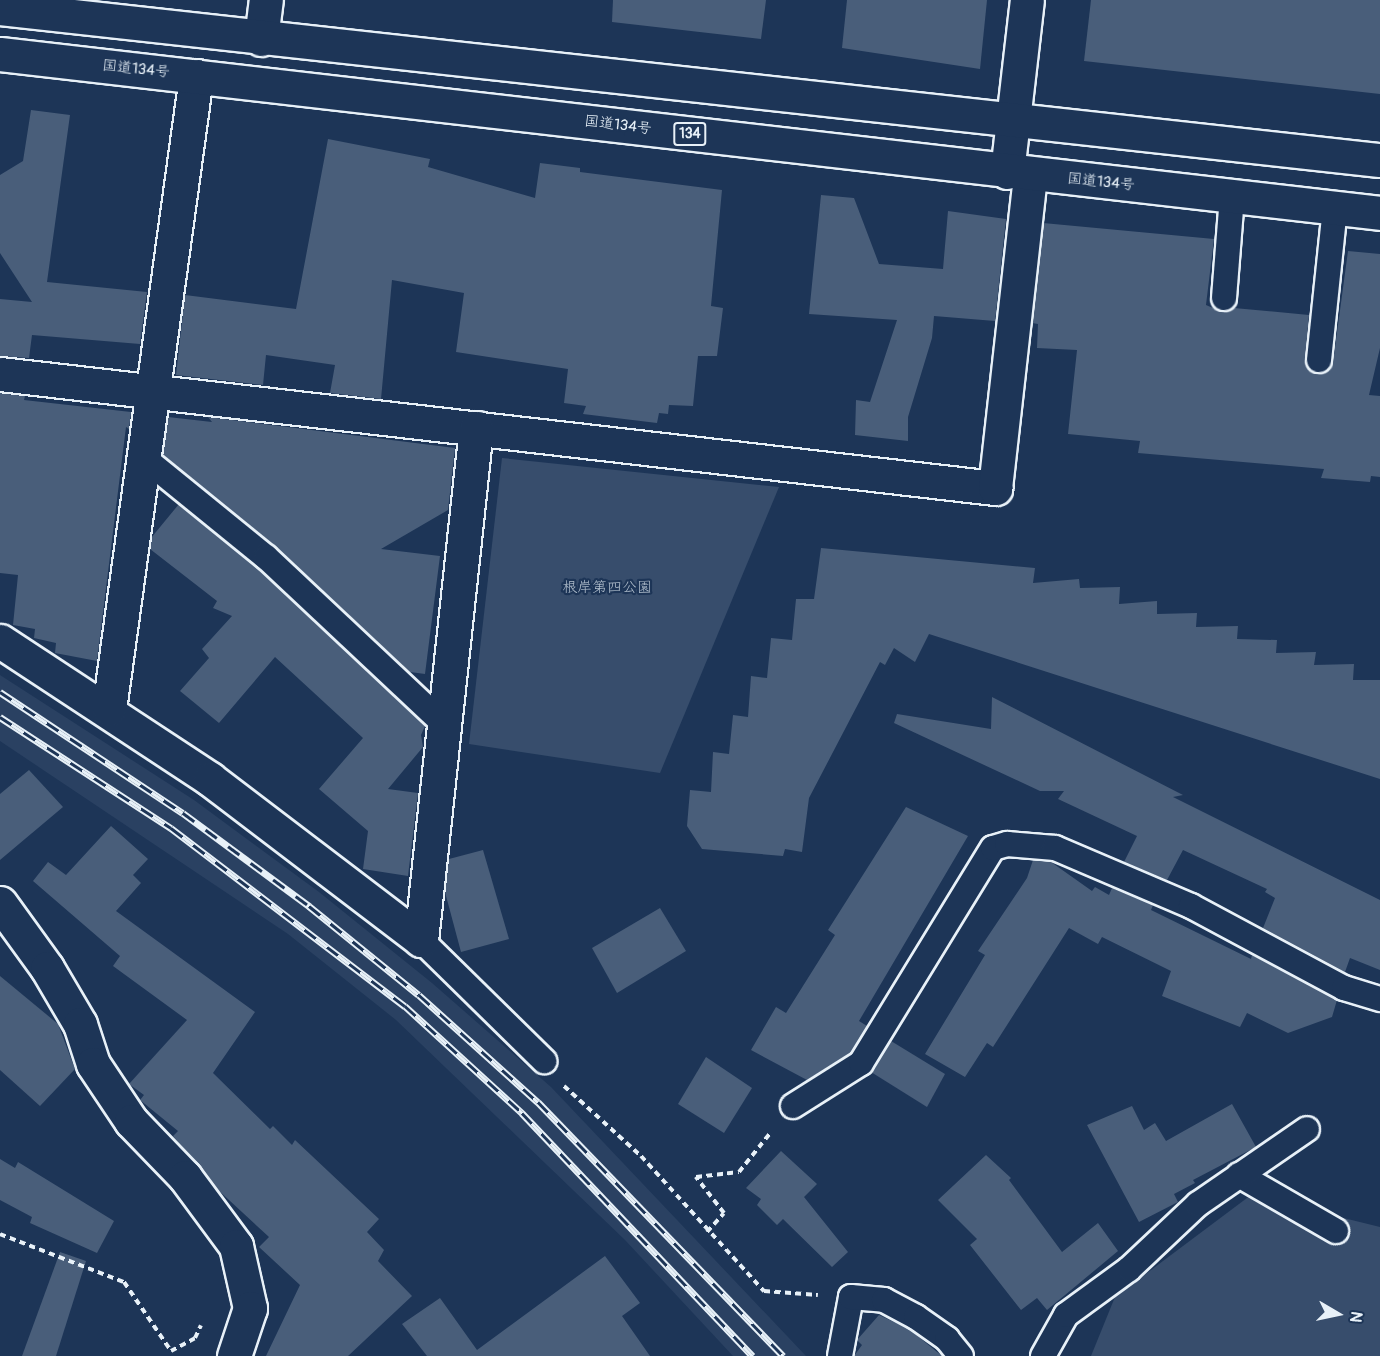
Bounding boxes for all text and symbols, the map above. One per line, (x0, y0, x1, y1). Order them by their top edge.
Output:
street label: 国道134号 (101, 56, 171, 82)
street label: 国道134号 (583, 112, 653, 138)
road number: 134 (672, 123, 708, 145)
street label: 国道134号 (1066, 169, 1136, 195)
park label: 根岸第四公園 (562, 579, 652, 597)
north arrow (1308, 1284, 1368, 1344)
text: N (1345, 1310, 1367, 1324)

